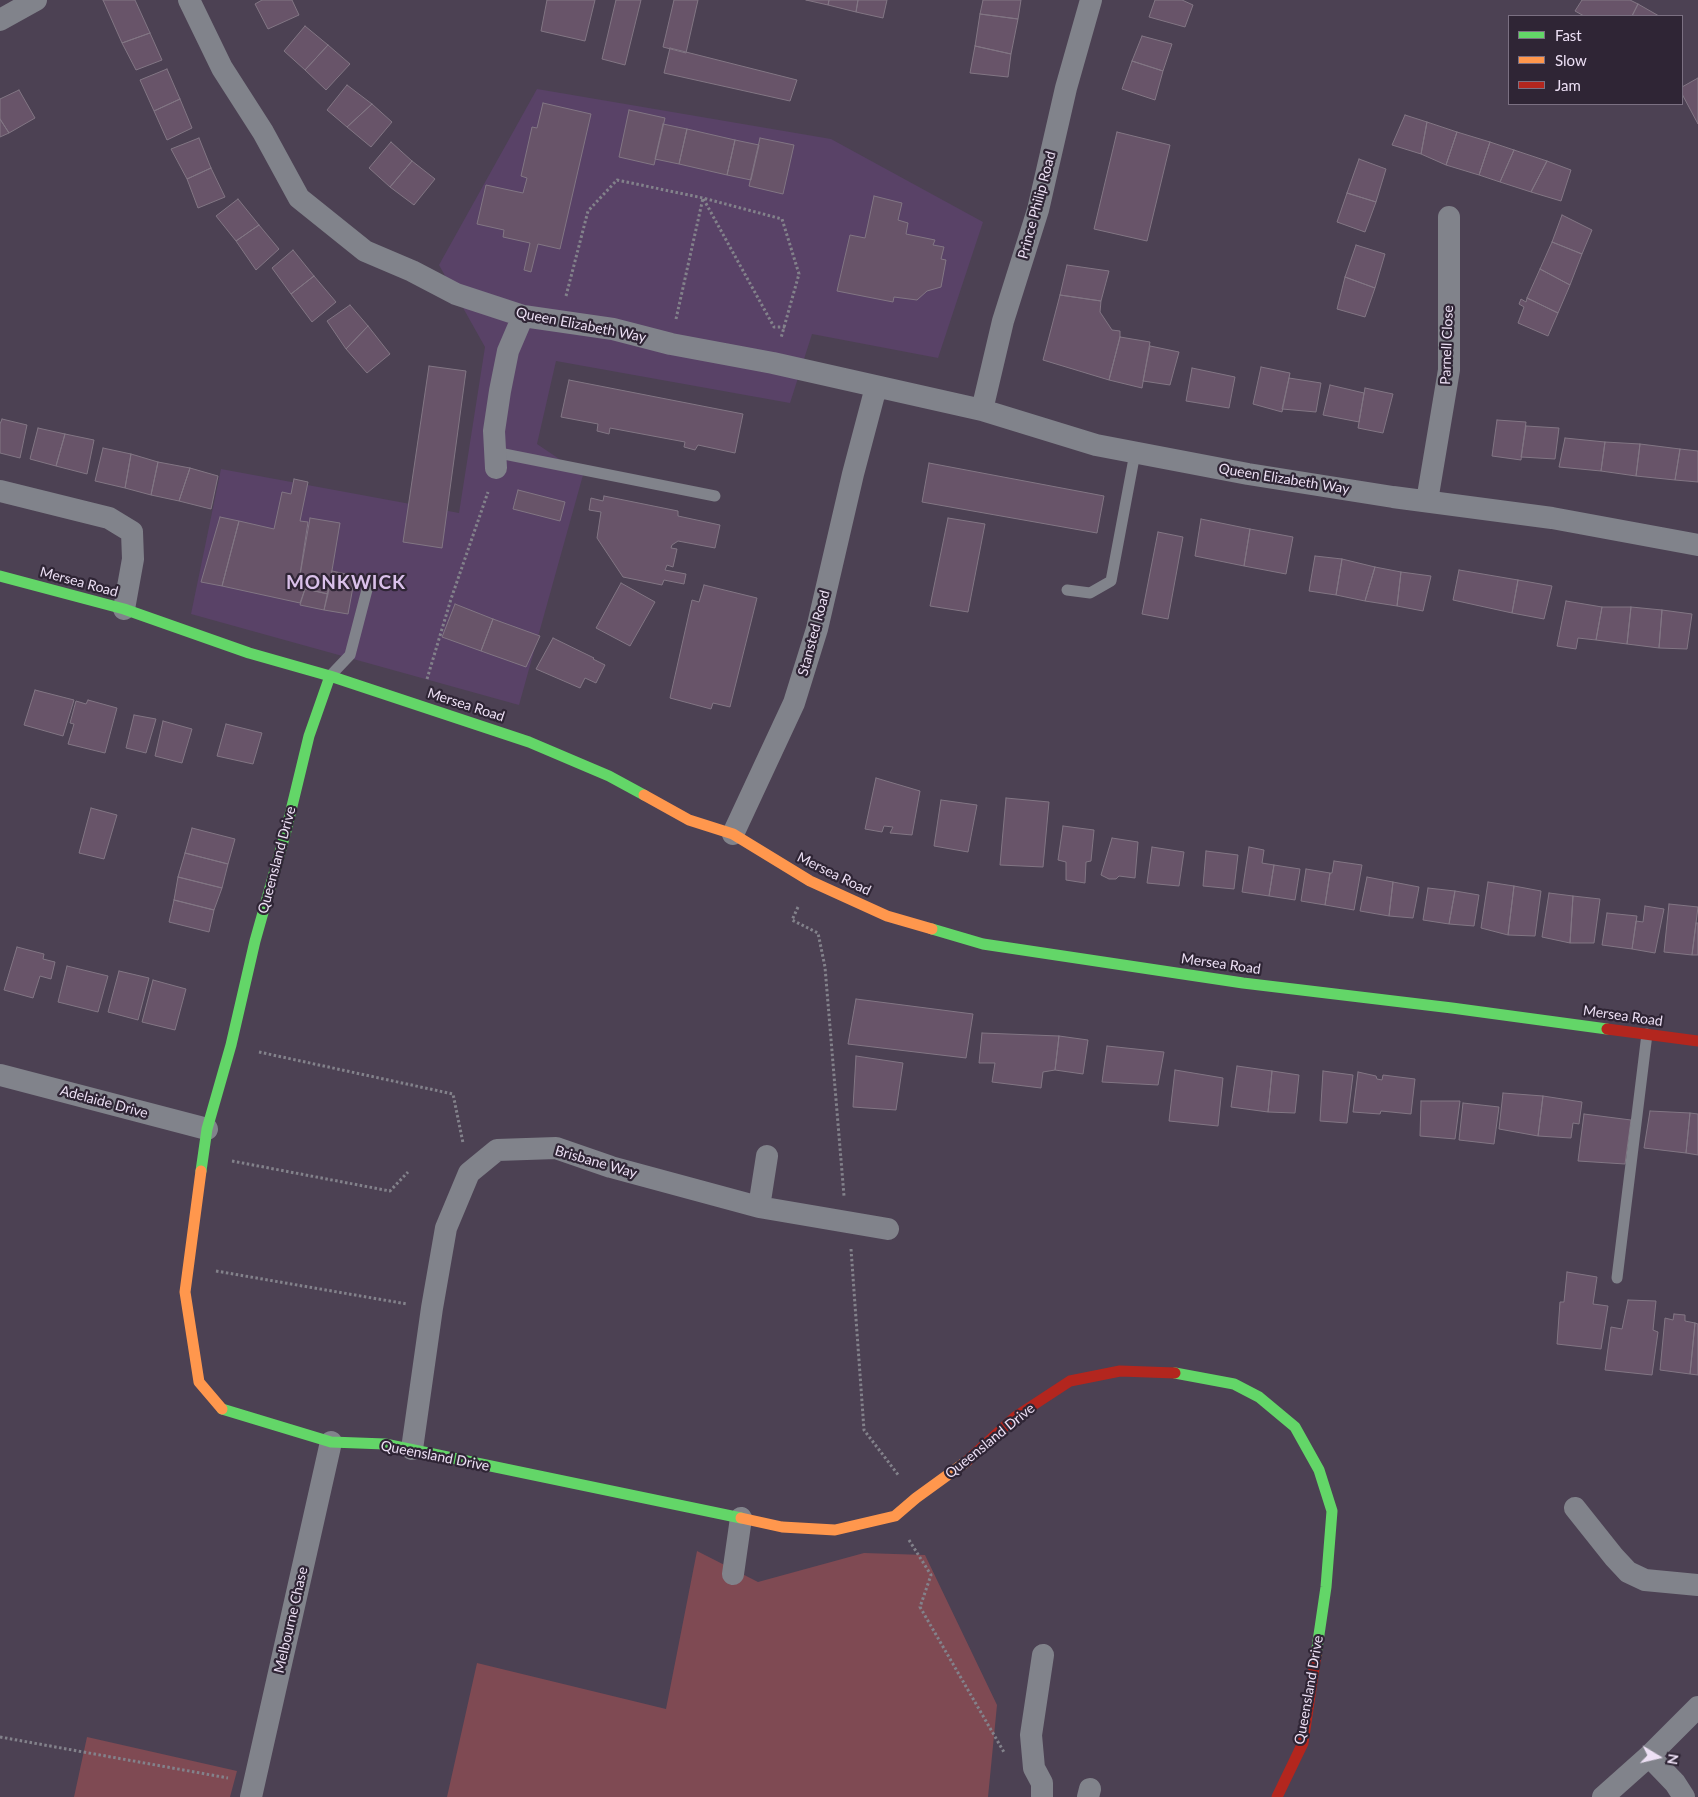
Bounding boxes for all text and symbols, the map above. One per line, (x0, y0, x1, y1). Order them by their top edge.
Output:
legend (1508, 15, 1683, 105)
text: Fast (1555, 26, 1582, 44)
text: Slow (1555, 51, 1587, 69)
text: Jam (1555, 76, 1581, 94)
street label: Prince Philip Road (1015, 149, 1059, 261)
street label: Queen Elizabeth Way (514, 304, 648, 346)
street label: Parnell Close (1437, 305, 1457, 385)
street label: Queen Elizabeth Way (1217, 460, 1351, 498)
street label: Mersea Road (38, 563, 120, 601)
district label: MONKWICK (285, 572, 407, 594)
street label: Stansted Road (795, 588, 833, 678)
street label: Mersea Road (425, 685, 507, 725)
street label: Queensland Drive (255, 804, 299, 916)
street label: Mersea Road (794, 849, 874, 899)
street label: Mersea Road (1180, 950, 1262, 978)
street label: Mersea Road (1582, 1002, 1664, 1030)
street label: Adelaide Drive (58, 1082, 150, 1122)
street label: Brisbane Way (553, 1142, 639, 1182)
street label: Queensland Drive (942, 1400, 1038, 1482)
street label: Queensland Drive (379, 1437, 491, 1475)
street label: Melbourne Chase (271, 1565, 311, 1675)
street label: Queensland Drive (1291, 1634, 1327, 1746)
north arrow (1633, 1732, 1683, 1782)
text: N (1664, 1753, 1683, 1766)

